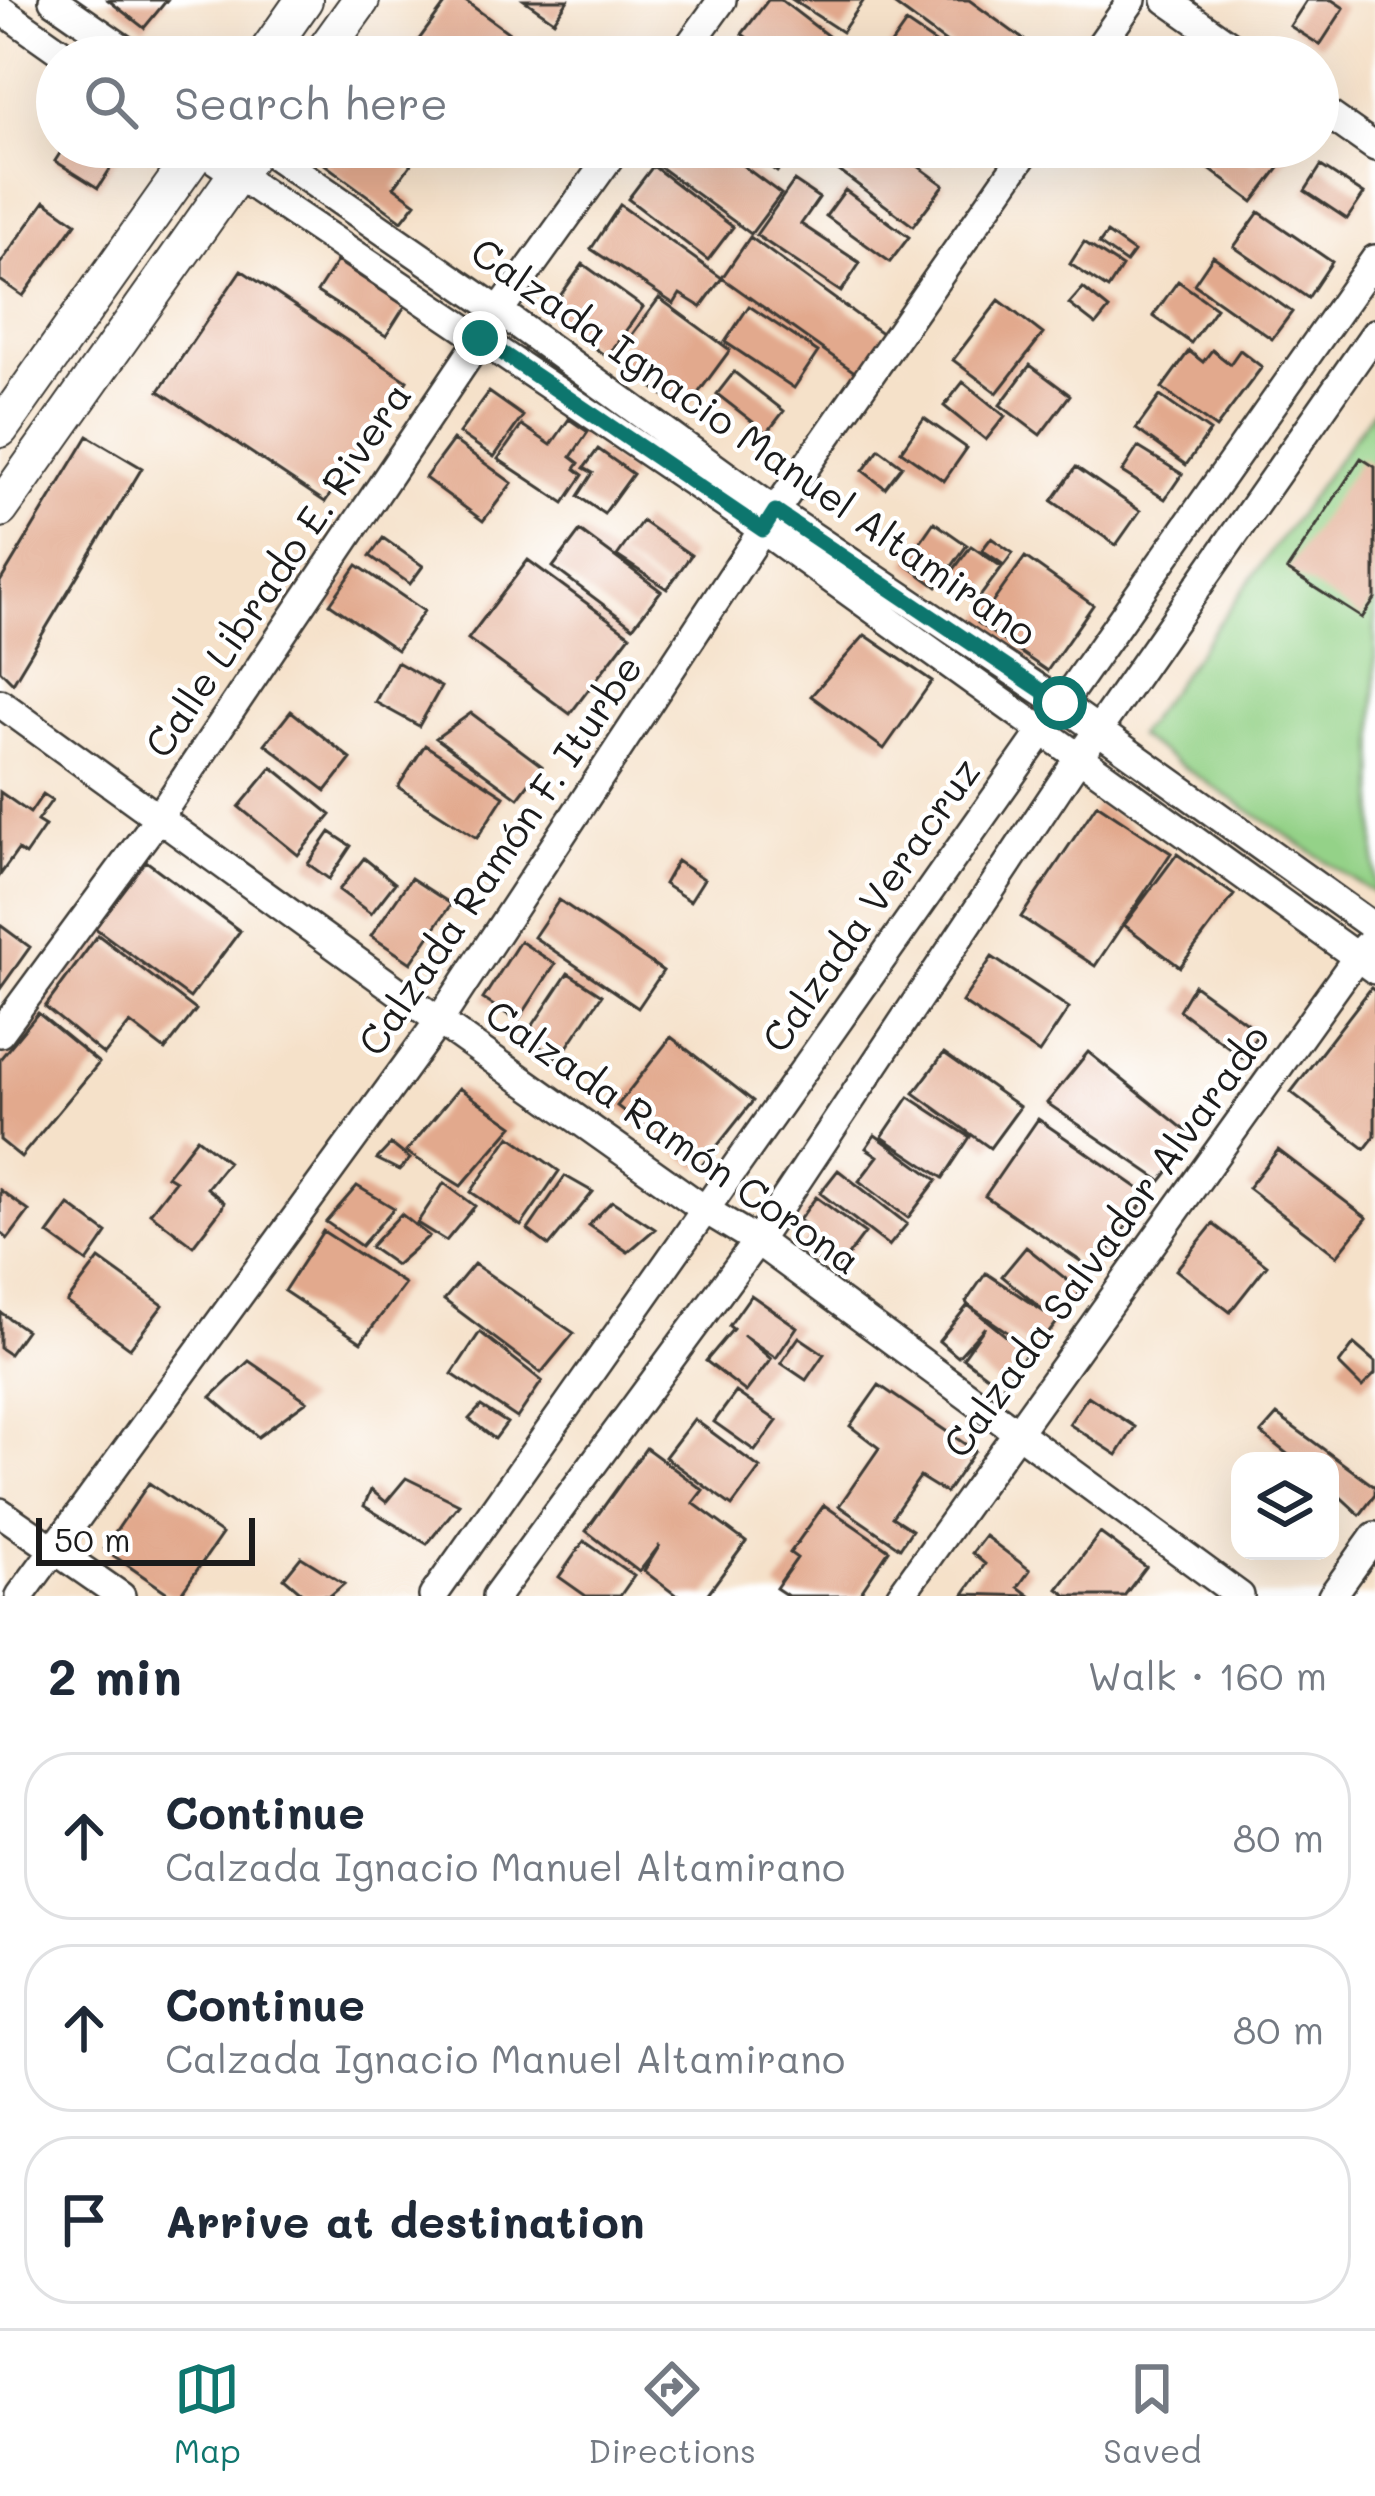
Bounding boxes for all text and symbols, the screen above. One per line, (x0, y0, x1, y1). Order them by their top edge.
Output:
search box (36, 36, 1339, 168)
icon: search (78, 69, 144, 135)
text: Search here (174, 73, 448, 131)
street label: Calzada Ignacio Manuel Altamirano (461, 225, 1048, 658)
route end (453, 311, 507, 365)
street label: Calle Librado E. Rivera (132, 372, 421, 767)
street label: Calzada Ramón F. Iturbe (345, 644, 652, 1065)
route start (1033, 676, 1087, 730)
street label: Calzada Veracruz (749, 747, 990, 1061)
street label: Calzada Ramón Corona (476, 987, 871, 1285)
street label: Calzada Salvador Alvarado (930, 1013, 1279, 1467)
map controls (1231, 1452, 1339, 1560)
button: layers (1231, 1452, 1339, 1560)
scale bar (36, 1512, 255, 1565)
text: 50 m (54, 1517, 130, 1560)
text: 2 min (48, 1641, 182, 1708)
text: Walk · 160 m (1087, 1649, 1327, 1700)
text: Continue (165, 1782, 365, 1840)
icon: ahead (51, 1803, 117, 1869)
text: 80 m (1233, 1811, 1324, 1862)
text: Calzada Ignacio Manuel Altamirano (165, 1840, 845, 1891)
text: Continue (165, 1974, 365, 2032)
icon: ahead (51, 1995, 117, 2061)
text: 80 m (1233, 2003, 1324, 2054)
text: Calzada Ignacio Manuel Altamirano (165, 2032, 845, 2083)
icon: arrive (51, 2187, 117, 2253)
text: Arrive at destination (165, 2191, 645, 2249)
tab: Map (174, 2356, 241, 2471)
tab: Directions (588, 2356, 756, 2471)
tab: Saved (1103, 2356, 1201, 2471)

